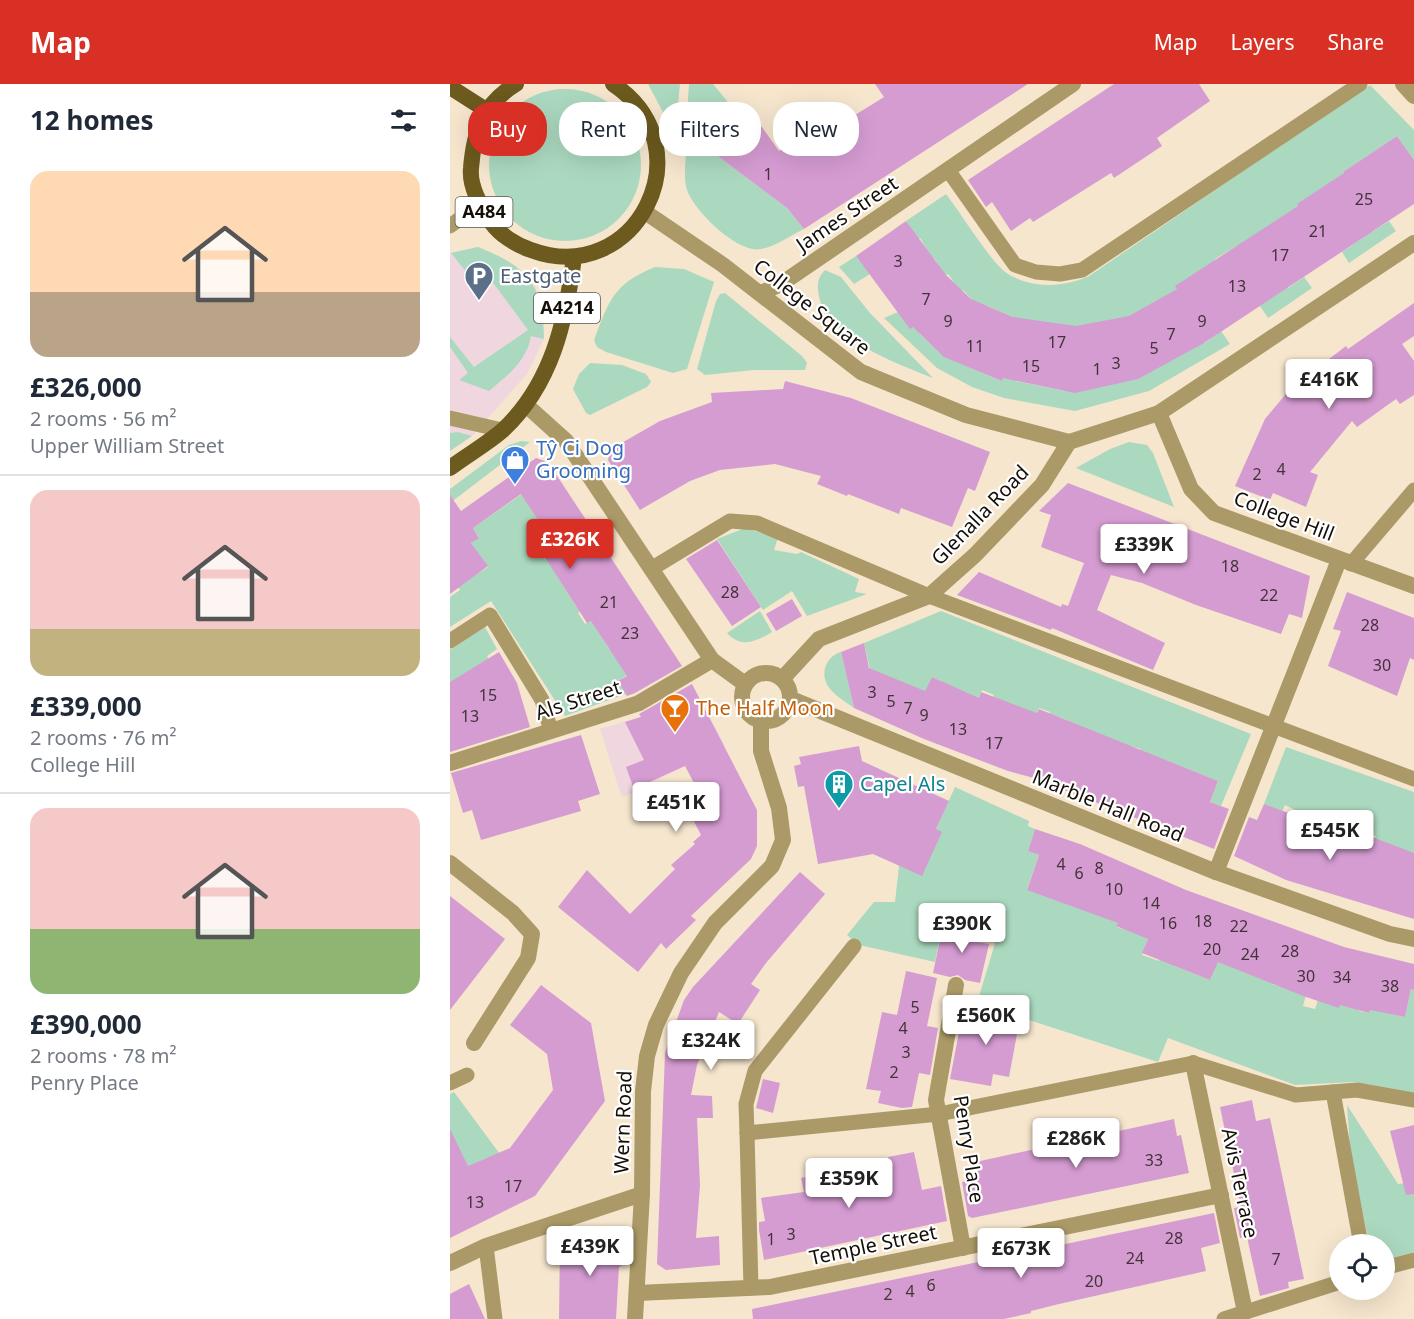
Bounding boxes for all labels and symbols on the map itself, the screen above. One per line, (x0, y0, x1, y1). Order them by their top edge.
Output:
house number: 1 (763, 163, 773, 185)
street label: James Street (789, 170, 903, 259)
house number: 25 (1355, 188, 1373, 210)
road number: A484 (456, 197, 513, 227)
house number: 21 (1309, 220, 1327, 242)
house number: 17 (1271, 244, 1289, 266)
house number: 3 (893, 250, 903, 272)
street label: College Square (748, 253, 876, 361)
parking icon: Eastgate (463, 260, 495, 302)
place label: Eastgate (500, 262, 581, 289)
house number: 13 (1228, 275, 1246, 297)
house number: 7 (921, 288, 931, 310)
road number: A4214 (534, 293, 600, 323)
house number: 9 (943, 310, 953, 332)
house number: 9 (1197, 310, 1207, 332)
house number: 7 (1166, 323, 1176, 345)
house number: 17 (1048, 331, 1066, 353)
house number: 11 (966, 335, 984, 357)
house number: 5 (1149, 337, 1159, 359)
house number: 3 (1111, 352, 1121, 374)
house number: 15 (1022, 355, 1040, 377)
house number: 1 (1092, 358, 1102, 380)
pin: £416K (1287, 359, 1371, 410)
place label: Tŷ Ci Dog Grooming (536, 434, 631, 484)
shop icon: Tŷ Ci Dog Grooming (499, 444, 531, 486)
house number: 4 (1276, 458, 1286, 480)
street label: Glenalla Road (925, 459, 1034, 571)
house number: 2 (1252, 463, 1262, 485)
street label: College Hill (1230, 484, 1338, 547)
pin: £326K (528, 519, 612, 570)
pin: £339K (1102, 524, 1186, 575)
house number: 18 (1221, 555, 1239, 577)
house number: 28 (721, 581, 739, 603)
house number: 22 (1260, 584, 1278, 606)
house number: 21 (600, 591, 618, 613)
house number: 28 (1361, 614, 1379, 636)
house number: 23 (621, 622, 639, 644)
house number: 30 (1373, 654, 1391, 676)
street label: Als Street (532, 673, 624, 726)
house number: 3 (867, 681, 877, 703)
house number: 15 (479, 684, 497, 706)
house number: 5 (886, 690, 896, 712)
bar icon: The Half Moon (659, 692, 691, 734)
place label: The Half Moon (696, 694, 834, 721)
house number: 7 (903, 697, 913, 719)
house number: 9 (919, 704, 929, 726)
house number: 13 (461, 705, 479, 727)
house number: 13 (949, 718, 967, 740)
house number: 17 (985, 732, 1003, 754)
street label: Marble Hall Road (1028, 763, 1188, 848)
building icon: Capel Als (823, 768, 855, 810)
place label: Capel Als (860, 770, 945, 797)
pin: £451K (634, 782, 718, 833)
pin: £545K (1288, 810, 1372, 861)
house number: 4 (1056, 853, 1066, 875)
house number: 8 (1094, 857, 1104, 879)
house number: 6 (1074, 862, 1084, 884)
house number: 10 (1105, 878, 1123, 900)
house number: 14 (1142, 892, 1160, 914)
pin: £390K (920, 903, 1004, 954)
house number: 18 (1194, 910, 1212, 932)
house number: 16 (1159, 912, 1177, 934)
house number: 22 (1230, 915, 1248, 937)
house number: 20 (1203, 938, 1221, 960)
house number: 28 (1281, 940, 1299, 962)
house number: 24 (1241, 943, 1259, 965)
house number: 30 (1297, 965, 1315, 987)
house number: 34 (1333, 966, 1351, 988)
house number: 38 (1381, 975, 1399, 997)
pin: £560K (944, 995, 1028, 1046)
house number: 5 (910, 996, 920, 1018)
house number: 4 (898, 1017, 908, 1039)
pin: £324K (669, 1020, 753, 1071)
house number: 3 (901, 1041, 911, 1063)
house number: 2 (889, 1061, 899, 1083)
street label: Wern Road (607, 1070, 638, 1174)
street label: Penry Place (948, 1093, 991, 1205)
pin: £286K (1034, 1118, 1118, 1169)
street label: Avis Terrace (1216, 1125, 1265, 1241)
house number: 33 (1145, 1149, 1163, 1171)
pin: £359K (807, 1158, 891, 1209)
house number: 17 (504, 1175, 522, 1197)
house number: 13 (466, 1191, 484, 1213)
street label: Temple Street (807, 1218, 939, 1271)
house number: 3 (786, 1223, 796, 1245)
pin: £439K (548, 1226, 632, 1277)
house number: 28 (1165, 1227, 1183, 1249)
house number: 1 (766, 1228, 776, 1250)
pin: £673K (979, 1228, 1063, 1279)
house number: 24 (1126, 1247, 1144, 1269)
house number: 7 (1271, 1248, 1281, 1270)
house number: 20 (1085, 1270, 1103, 1292)
house number: 6 (926, 1274, 936, 1296)
house number: 4 (905, 1280, 915, 1302)
house number: 2 (883, 1283, 893, 1305)

